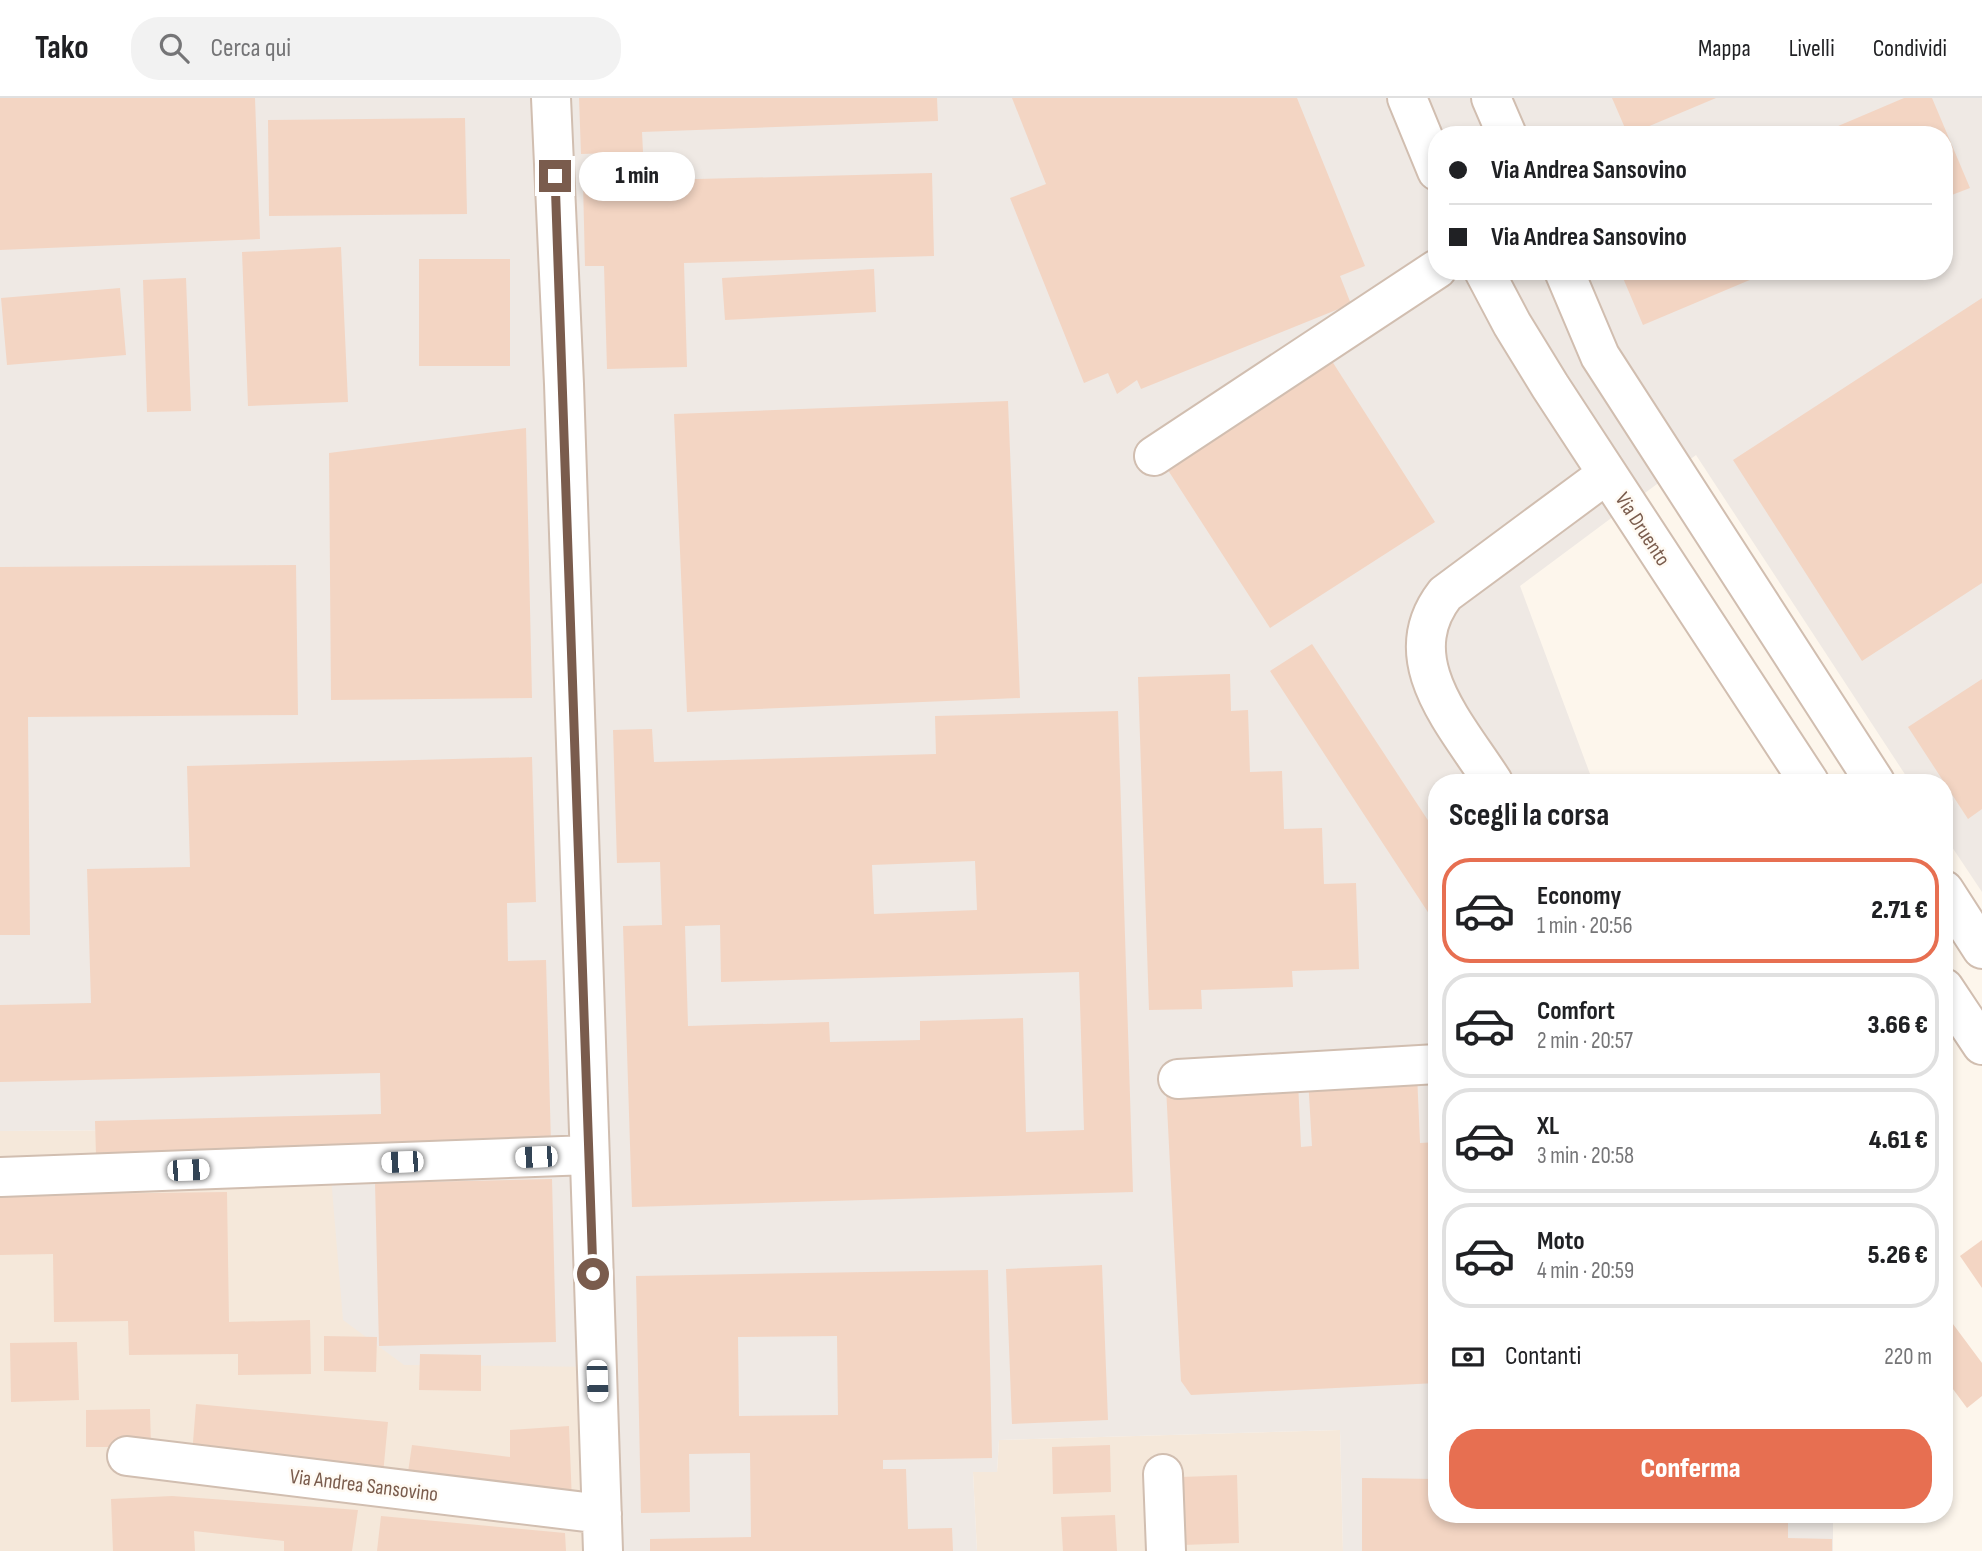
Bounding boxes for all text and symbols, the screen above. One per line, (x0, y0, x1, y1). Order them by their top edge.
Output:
search box (131, 17, 621, 80)
text: Tako (35, 28, 89, 68)
icon: search (155, 29, 193, 67)
text: Cerca qui (211, 33, 291, 64)
text: Mappa (1698, 34, 1751, 63)
text: Livelli (1789, 34, 1835, 63)
text: Condividi (1873, 34, 1947, 63)
callout: 1 min (580, 152, 695, 200)
text: Via Andrea Sansovino (1491, 155, 1687, 186)
route end (539, 160, 571, 192)
text: 1 min (615, 162, 659, 190)
text: Via Andrea Sansovino (1491, 222, 1687, 253)
street label: Via Druento (1610, 488, 1676, 571)
text: Scegli la corsa (1449, 796, 1609, 835)
icon: car (1453, 879, 1516, 942)
text: Economy (1537, 881, 1621, 912)
text: 2.71 € (1871, 895, 1928, 926)
text: 1 min · 20:56 (1537, 912, 1633, 940)
icon: car (1453, 994, 1516, 1057)
text: Comfort (1537, 996, 1615, 1027)
text: 3.66 € (1867, 1010, 1928, 1041)
text: 2 min · 20:57 (1537, 1027, 1633, 1055)
icon: car (1453, 1109, 1516, 1172)
text: XL (1537, 1111, 1559, 1142)
text: 4.61 € (1869, 1125, 1928, 1156)
text: 3 min · 20:58 (1537, 1142, 1634, 1170)
car (515, 1146, 558, 1168)
car (381, 1151, 424, 1173)
car (167, 1159, 210, 1181)
icon: car (1453, 1224, 1516, 1287)
text: Moto (1537, 1226, 1585, 1257)
text: 5.26 € (1868, 1240, 1928, 1271)
text: 4 min · 20:59 (1537, 1257, 1634, 1285)
route start (577, 1258, 609, 1290)
icon: cash (1449, 1338, 1487, 1376)
text: Contanti (1505, 1341, 1581, 1372)
text: 220 m (1884, 1343, 1932, 1371)
car (586, 1360, 609, 1402)
button: Conferma (1449, 1429, 1932, 1509)
street label: Via Andrea Sansovino (288, 1464, 440, 1507)

